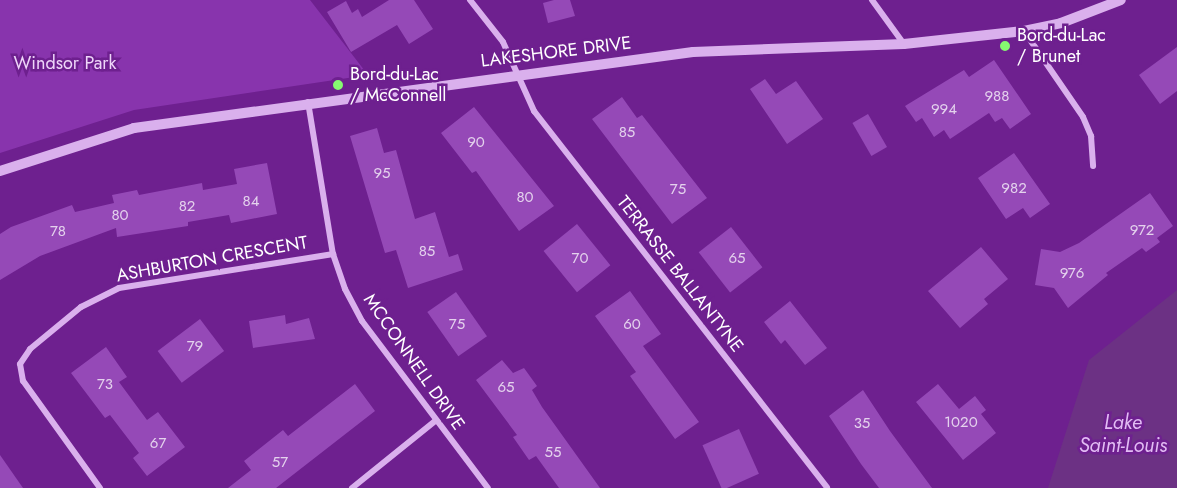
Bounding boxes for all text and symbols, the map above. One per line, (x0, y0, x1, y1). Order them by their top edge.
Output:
place label: Bord-du-Lac / Brunet (1017, 25, 1106, 68)
street label: LAKESHORE DRIVE (480, 32, 632, 72)
marker: Bord-du-Lac / Brunet (998, 39, 1012, 53)
park label: Windsor Park (14, 52, 116, 74)
place label: Bord-du-Lac / McConnell (350, 64, 446, 106)
marker: Bord-du-Lac / McConnell (331, 78, 345, 92)
house number: 988 (984, 88, 1010, 106)
house number: 994 (931, 101, 957, 119)
house number: 85 (619, 124, 635, 142)
house number: 90 (467, 134, 485, 152)
house number: 95 (373, 165, 391, 183)
house number: 982 (1001, 180, 1027, 198)
house number: 75 (670, 181, 686, 199)
house number: 80 (516, 189, 534, 207)
street label: TERRASSE BALLANTYNE (612, 192, 748, 356)
house number: 84 (243, 193, 259, 211)
house number: 82 (179, 198, 195, 216)
house number: 80 (111, 207, 129, 225)
house number: 972 (1130, 222, 1154, 240)
house number: 78 (50, 223, 66, 241)
street label: ASHBURTON CRESCENT (115, 232, 309, 286)
house number: 85 (419, 243, 435, 261)
house number: 70 (572, 250, 588, 268)
house number: 65 (728, 250, 746, 268)
house number: 976 (1060, 265, 1084, 283)
street label: MCCONNELL DRIVE (359, 290, 469, 434)
house number: 75 (449, 316, 465, 334)
house number: 60 (623, 316, 641, 334)
house number: 79 (187, 338, 203, 356)
house number: 73 (97, 376, 113, 394)
house number: 65 (497, 379, 515, 397)
water label: Lake Saint-Louis (1079, 410, 1167, 457)
house number: 1020 (944, 414, 978, 432)
house number: 35 (854, 415, 870, 433)
house number: 67 (150, 435, 166, 453)
house number: 55 (545, 444, 561, 462)
house number: 57 (272, 454, 288, 472)

